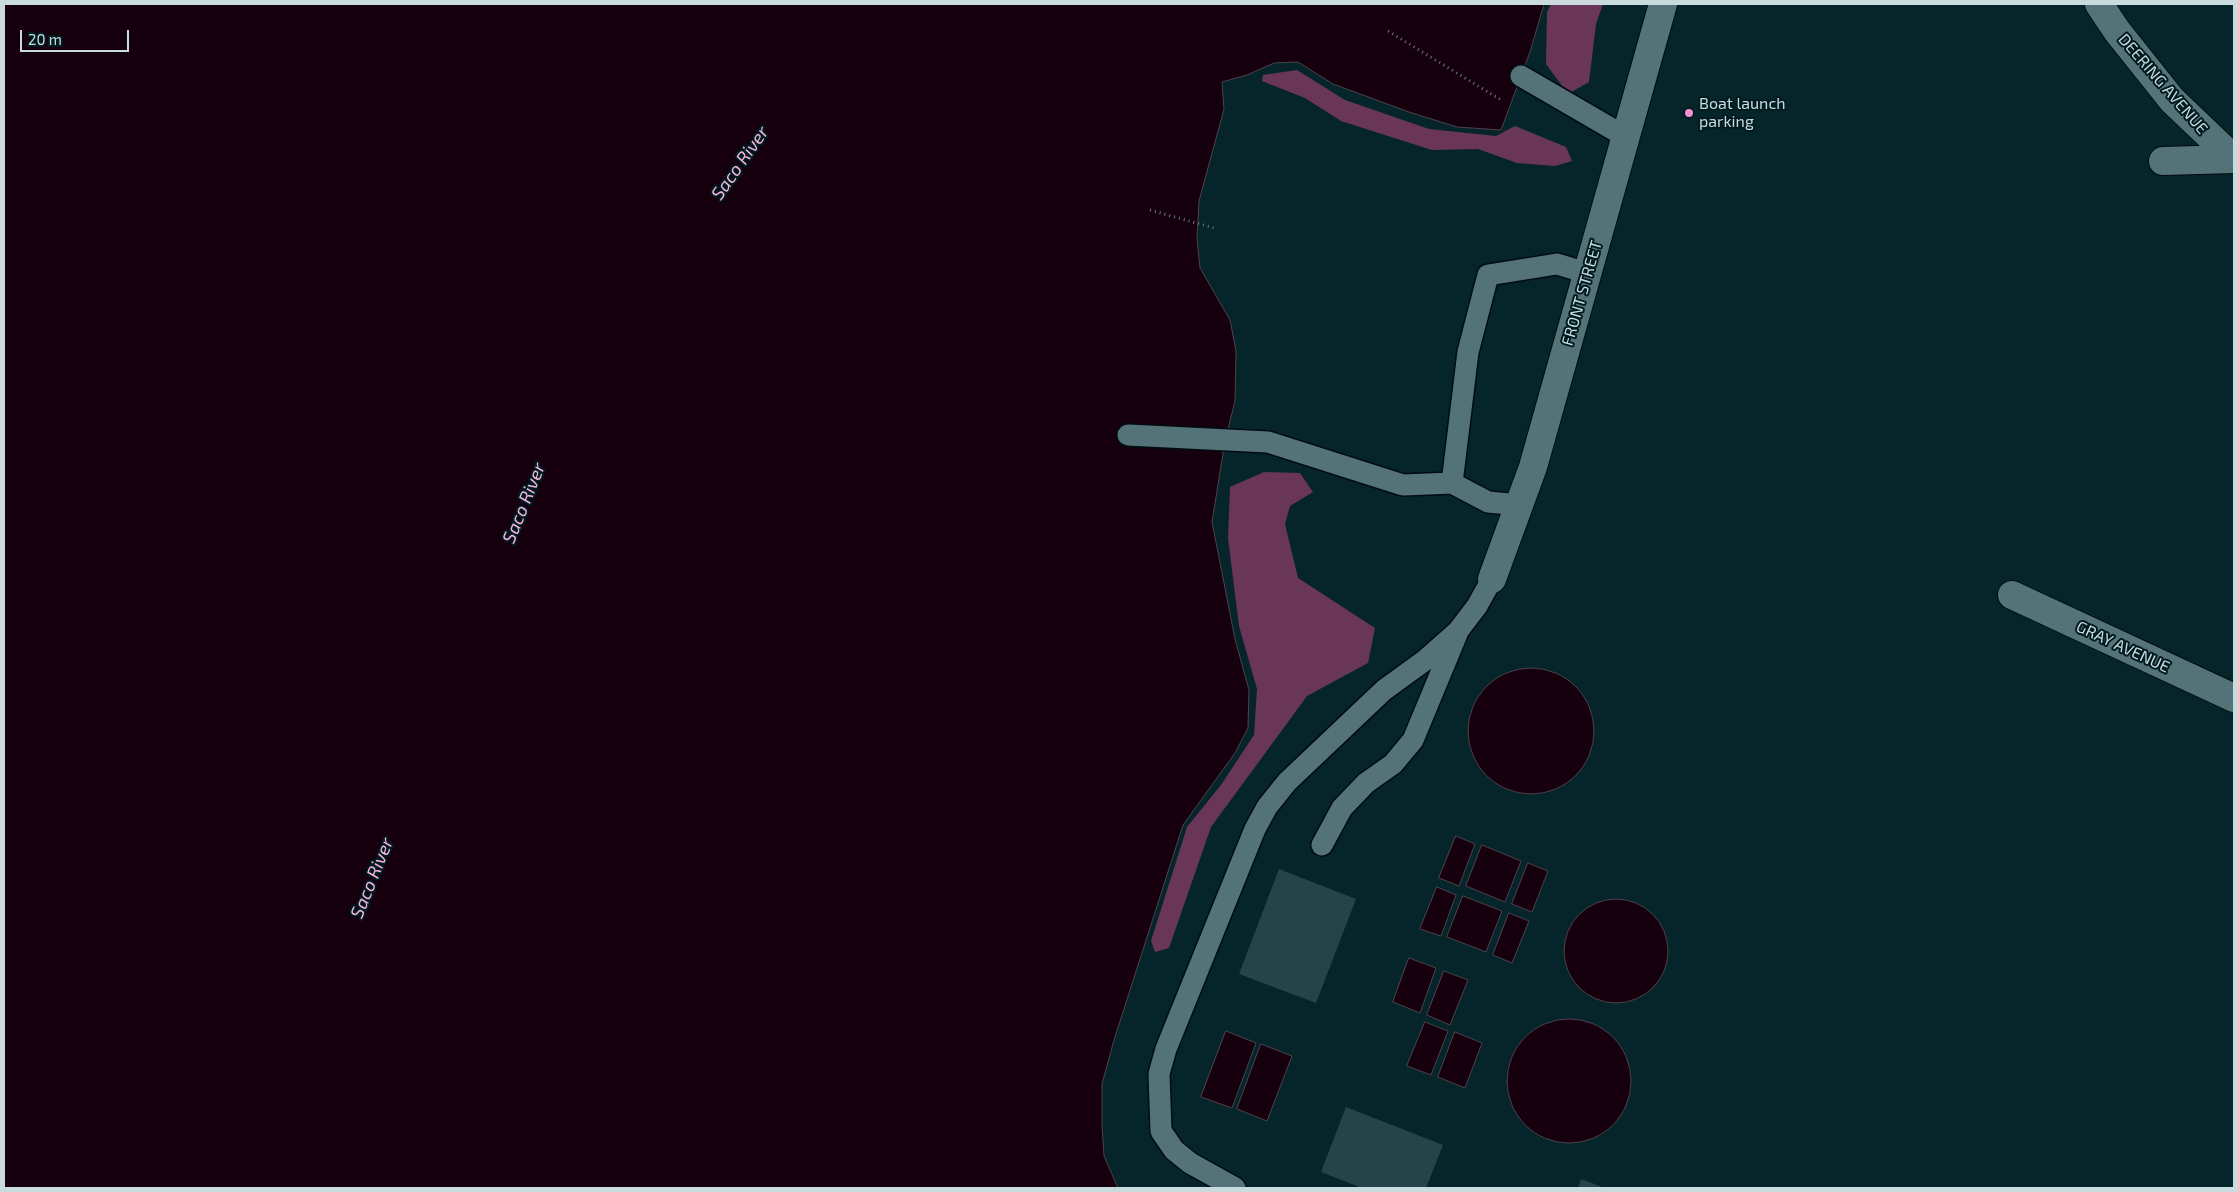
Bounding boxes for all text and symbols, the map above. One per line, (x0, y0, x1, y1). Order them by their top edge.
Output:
scale bar (22, 20, 131, 52)
text: 20 m (28, 30, 62, 48)
street label: DEERING AVENUE (2114, 30, 2212, 138)
place label: Boat launch parking (1699, 94, 1786, 132)
marker: Boat launch parking (1683, 107, 1695, 119)
water label: Saco River (707, 122, 773, 204)
street label: FRONT STREET (1558, 238, 1606, 348)
water label: Saco River (498, 460, 550, 546)
street label: GRAY AVENUE (2073, 617, 2173, 677)
water label: Saco River (346, 835, 398, 921)

